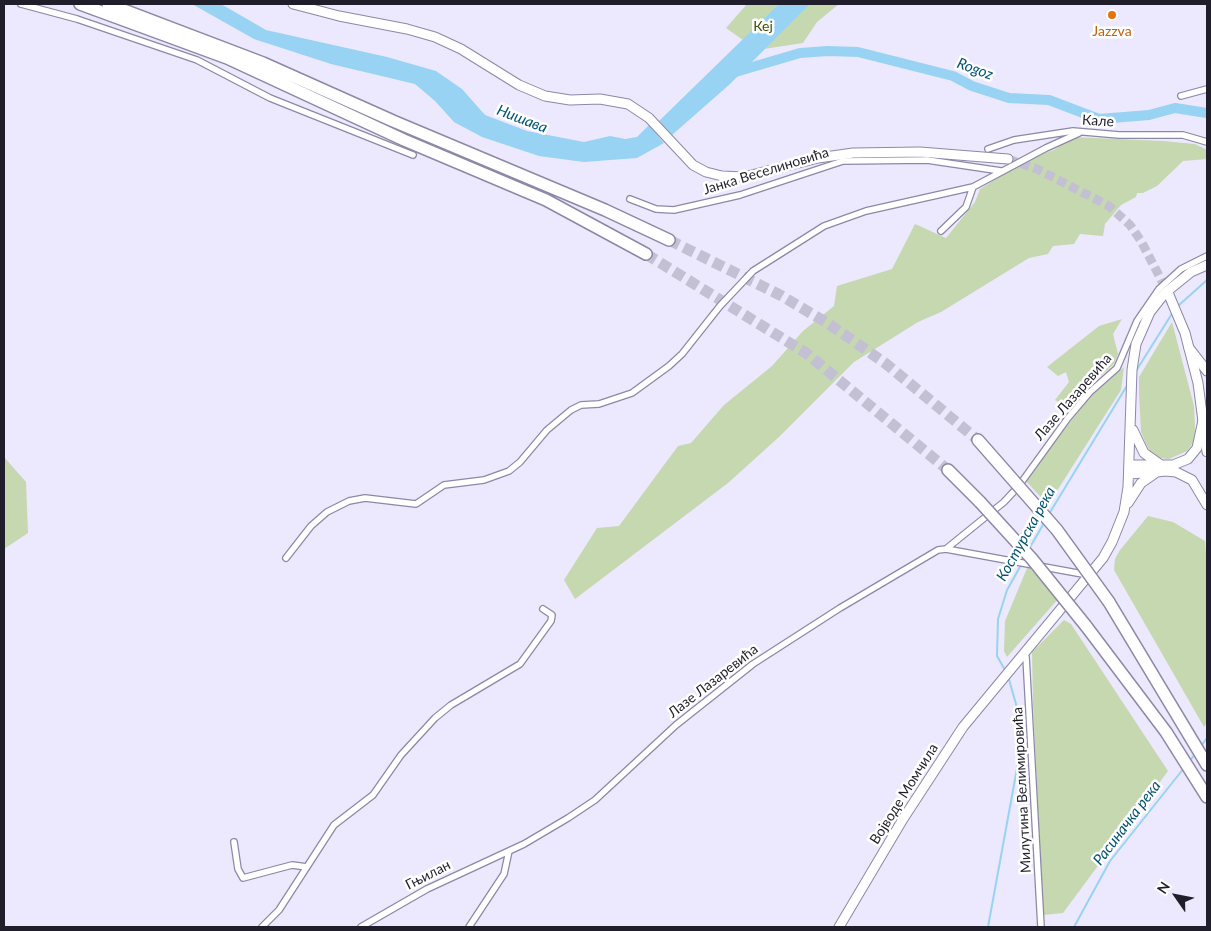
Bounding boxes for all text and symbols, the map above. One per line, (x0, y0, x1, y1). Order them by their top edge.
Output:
marker: Jazzva (1106, 9, 1118, 21)
park label: Кеј (753, 18, 773, 34)
place label: Jazzva (1092, 23, 1132, 39)
water label: Rogoz (954, 54, 996, 84)
water label: Нишава (494, 101, 550, 137)
street label: Кале (1082, 112, 1114, 130)
street label: Јанка Веселиновића (701, 144, 831, 198)
street label: Лазе Лазаревића (1031, 350, 1115, 444)
water label: Костурска река (993, 484, 1059, 584)
street label: Лазе Лазаревића (665, 641, 761, 721)
street label: Милутина Велимировића (1009, 707, 1035, 873)
street label: Војводе Момчила (866, 741, 942, 847)
water label: Расиначка река (1089, 777, 1165, 869)
street label: Гњилан (403, 857, 453, 893)
north arrow (1151, 871, 1201, 921)
text: N (1153, 878, 1173, 897)

